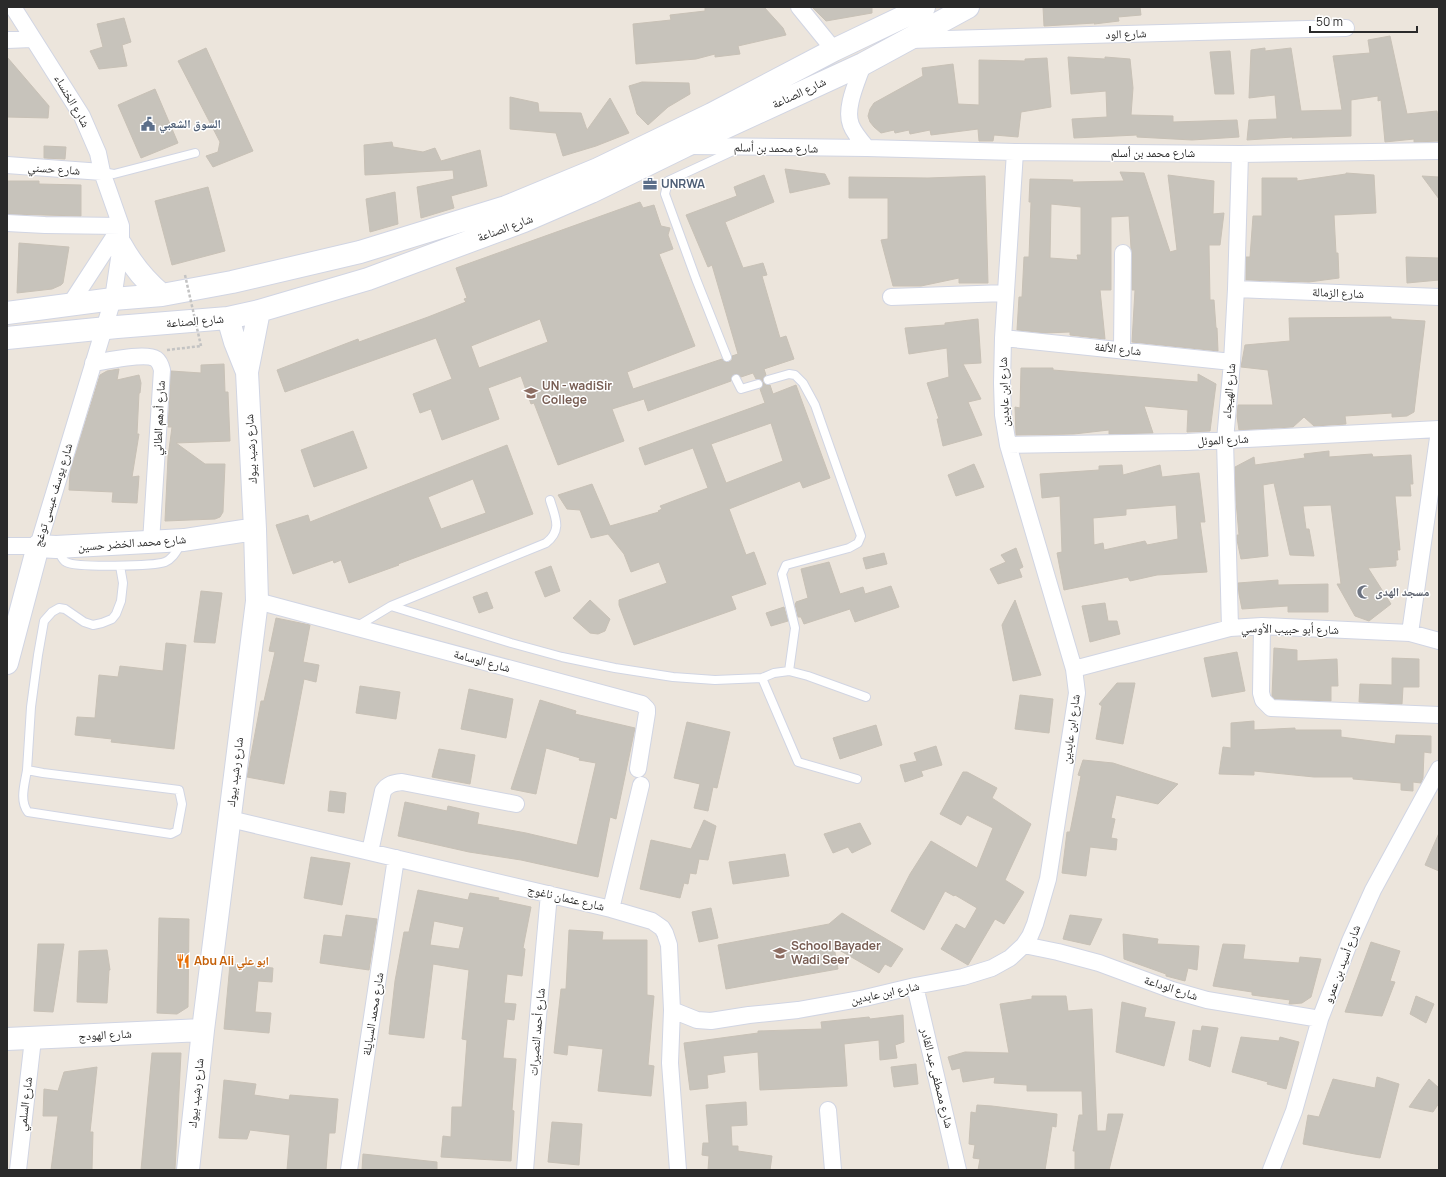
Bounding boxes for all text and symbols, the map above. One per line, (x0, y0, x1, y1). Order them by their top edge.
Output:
scale bar (1310, 8, 1417, 34)
text: 50 m (1316, 13, 1343, 30)
street label: شارع الود (1105, 24, 1147, 43)
street label: شارع الخنساء (50, 71, 94, 130)
street label: شارع الصناعة (769, 73, 829, 113)
place label: السوق الشعبي (159, 115, 221, 134)
public building icon: السوق الشعبي (140, 116, 156, 132)
street label: شارع محمد بن أسلم (734, 138, 818, 157)
street label: شارع محمد بن أسلم (1111, 144, 1195, 161)
street label: شارع حسني (27, 158, 81, 181)
place label: UNRWA (661, 175, 705, 192)
office icon: UNRWA (642, 176, 658, 192)
street label: شارع الصناعة (475, 210, 535, 245)
street label: شارع الزمالة (1312, 283, 1364, 302)
street label: شارع الصناعة (165, 309, 225, 331)
street label: شارع الألفة (1094, 338, 1142, 359)
street label: شارع ابن عابدين (994, 357, 1013, 427)
street label: شارع الهيجاء (1218, 362, 1239, 419)
place label: UN - wadiSir College (542, 377, 612, 408)
street label: شارع أدهم الطائي (148, 380, 171, 456)
school or university icon: UN - wadiSir College (523, 385, 539, 401)
street label: شارع رشيد بيوك (240, 413, 261, 484)
street label: شارع الموئل (1197, 430, 1249, 449)
street label: شارع يوسف عيسى توغج (29, 441, 76, 549)
street label: شارع محمد الخضر حسين (77, 530, 187, 555)
place label: مسجد الهدى (1375, 583, 1430, 600)
mosque icon: مسجد الهدى (1356, 584, 1372, 600)
street label: شارع أبو حبيب الأوسي (1241, 619, 1339, 640)
street label: شارع الوسامة (452, 645, 512, 676)
street label: شارع ابن عابدين (1057, 693, 1084, 765)
street label: شارع رشيد بيوك (222, 736, 247, 808)
street label: شارع عثمان ناغوج (526, 880, 606, 915)
street label: شارع أسيد بن عمرو (1319, 922, 1364, 1005)
place label: School Bayader Wadi Seer (791, 937, 881, 968)
school or university icon: School Bayader Wadi Seer (772, 945, 788, 961)
place label: Abu Ali ابو علي (194, 952, 269, 971)
restaurant icon: Abu Ali ابو علي (175, 953, 191, 969)
street label: شارع محمد السبايلة (358, 971, 387, 1057)
street label: شارع الوداعة (1142, 971, 1200, 1004)
street label: شارع ابن عابدين (849, 977, 921, 1008)
street label: شارع أحمد النصيرات (524, 987, 549, 1077)
street label: شارع الهودج (78, 1025, 132, 1044)
street label: شارع مصطفى عبد القادر (917, 1025, 958, 1130)
street label: شارع رشيد بيوك (183, 1057, 208, 1129)
street label: شارع السلمي (13, 1076, 38, 1132)

